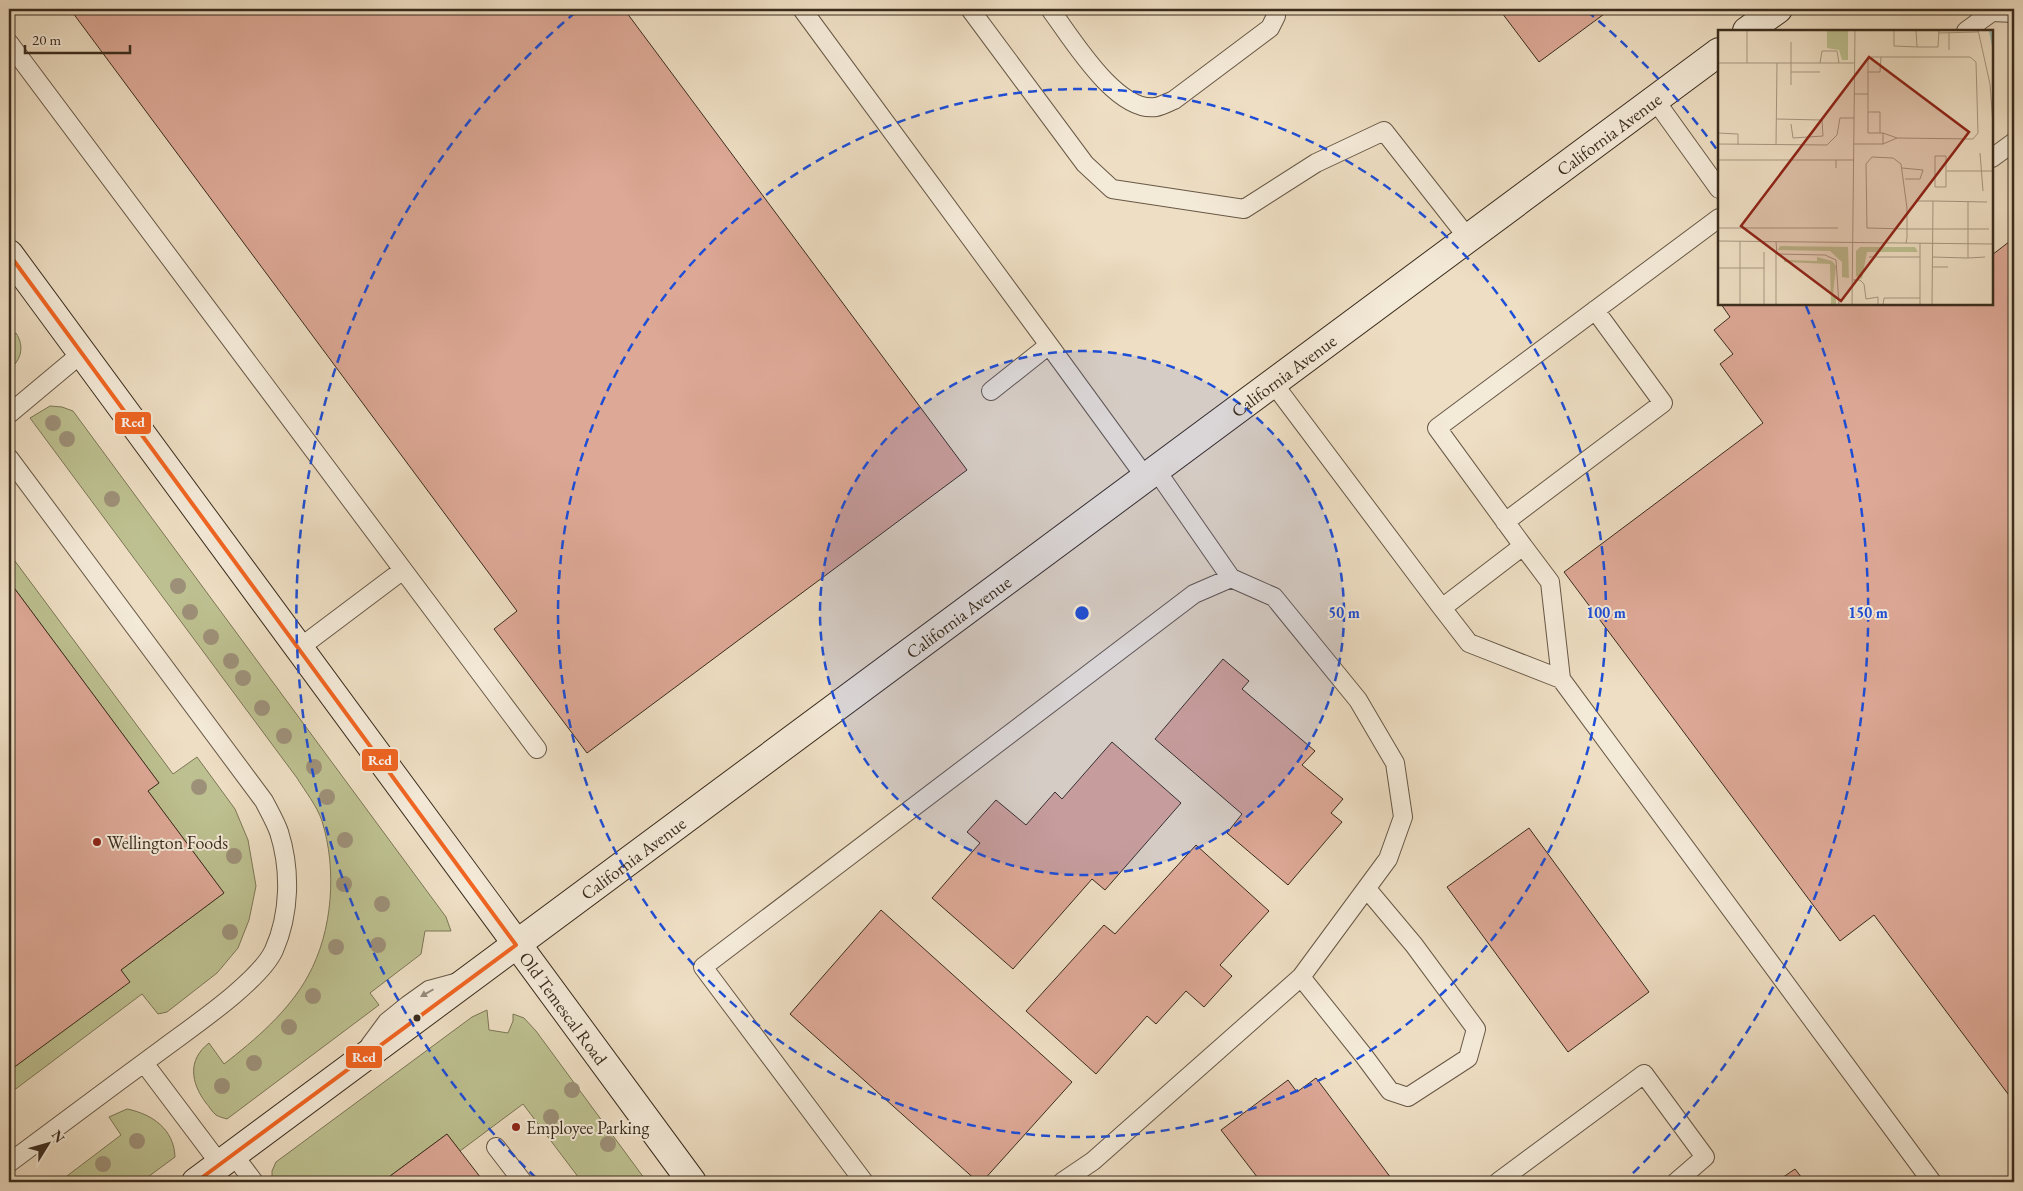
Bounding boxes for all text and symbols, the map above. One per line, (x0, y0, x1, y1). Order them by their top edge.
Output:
scale bar (25, 22, 130, 54)
text: 20 m (32, 30, 61, 49)
inset map (1718, 30, 1993, 305)
street label: California Avenue (1551, 87, 1666, 180)
street label: California Avenue (1226, 329, 1341, 422)
line badge: Red (114, 411, 152, 435)
text: Red (121, 413, 145, 431)
street label: California Avenue (901, 570, 1015, 663)
text: 50 m (1328, 603, 1360, 622)
text: 100 m (1586, 603, 1626, 622)
text: 150 m (1848, 603, 1888, 622)
centre of rings (1073, 604, 1091, 622)
line badge: Red (361, 748, 399, 772)
text: Red (368, 751, 392, 769)
street label: California Avenue (576, 811, 690, 904)
place label: Wellington Foods (107, 831, 228, 854)
marker: Wellington Foods (91, 836, 103, 848)
street label: Old Temescal Road (515, 947, 614, 1070)
one-way arrow (419, 989, 434, 997)
unlabelled marker (412, 1013, 422, 1023)
line badge: Red (345, 1045, 383, 1069)
text: Red (352, 1048, 376, 1066)
place label: Employee Parking (526, 1116, 649, 1139)
north arrow (22, 1118, 72, 1168)
marker: Employee Parking (510, 1121, 522, 1133)
text: N (48, 1126, 69, 1147)

